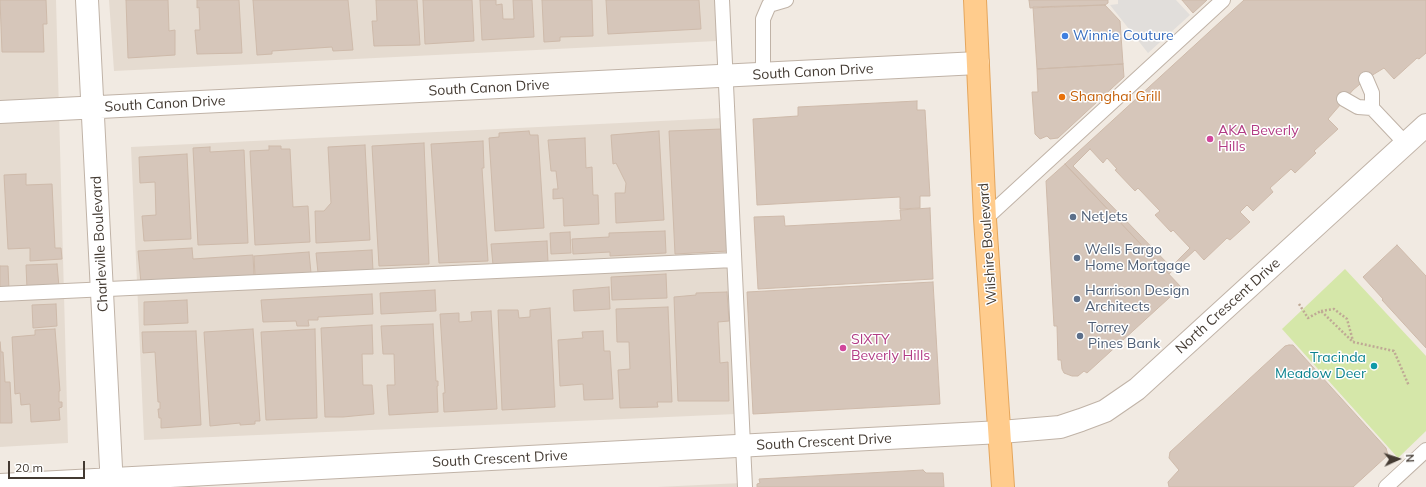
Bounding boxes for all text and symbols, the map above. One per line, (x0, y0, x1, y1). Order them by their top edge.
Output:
place label: Winnie Couture (1073, 28, 1174, 44)
marker: Winnie Couture (1060, 31, 1070, 41)
street label: South Canon Drive (752, 60, 874, 84)
street label: South Canon Drive (428, 76, 550, 100)
place label: Shanghai Grill (1070, 89, 1161, 105)
street label: South Canon Drive (104, 92, 226, 116)
marker: Shanghai Grill (1057, 92, 1067, 102)
place label: AKA Beverly Hills (1218, 123, 1299, 156)
marker: AKA Beverly Hills (1205, 134, 1215, 144)
street label: Charleville Boulevard (88, 175, 112, 313)
street label: Wilshire Boulevard (975, 182, 1001, 306)
place label: NetJets (1081, 209, 1128, 225)
marker: NetJets (1068, 212, 1078, 222)
place label: Wells Fargo Home Mortgage (1085, 242, 1190, 274)
marker: Wells Fargo Home Mortgage (1072, 253, 1082, 263)
street label: North Crescent Drive (1172, 255, 1284, 357)
place label: Harrison Design Architects (1085, 283, 1189, 316)
marker: Harrison Design Architects (1072, 294, 1082, 304)
place label: Torrey Pines Bank (1088, 320, 1160, 352)
marker: Torrey Pines Bank (1075, 331, 1085, 341)
place label: SIXTY Beverly Hills (851, 332, 930, 364)
marker: SIXTY Beverly Hills (838, 343, 848, 353)
place label: Tracinda Meadow Deer (1275, 350, 1366, 382)
marker: Tracinda Meadow Deer (1369, 361, 1379, 371)
street label: South Crescent Drive (756, 430, 892, 454)
north arrow (1378, 439, 1418, 479)
street label: South Crescent Drive (432, 447, 568, 471)
scale bar (10, 453, 87, 479)
text: N (1403, 454, 1417, 463)
text: 20 m (15, 460, 43, 475)

